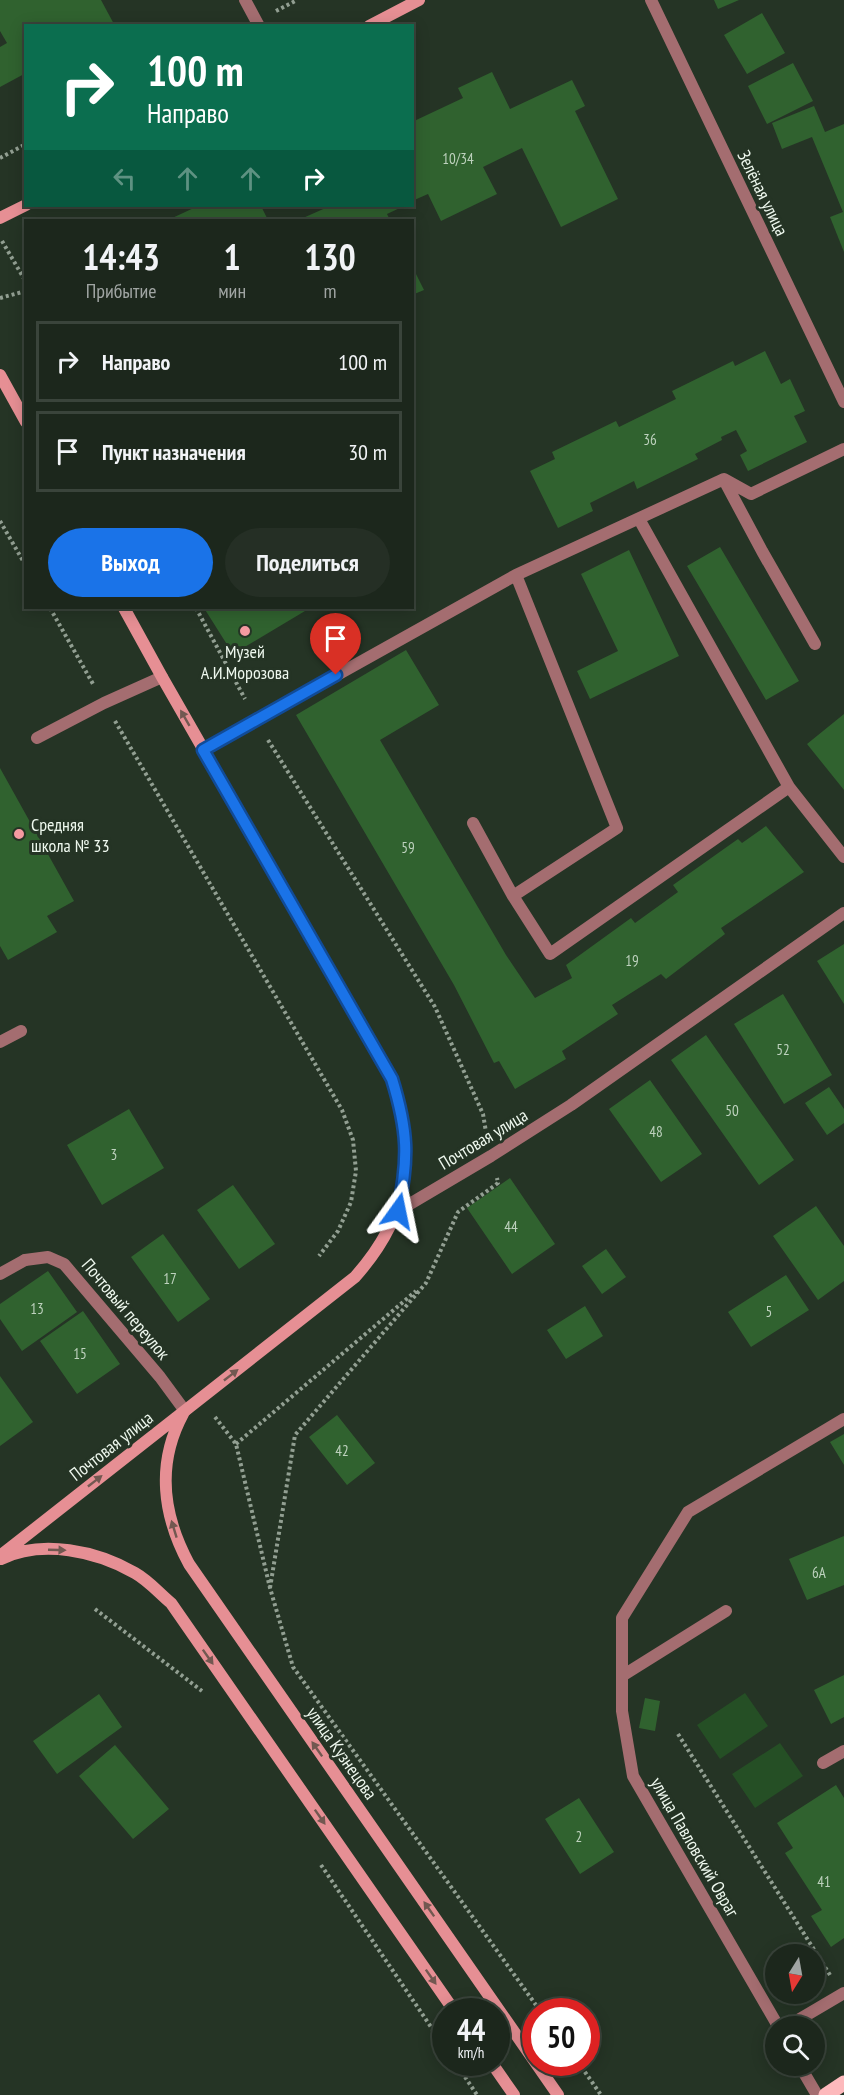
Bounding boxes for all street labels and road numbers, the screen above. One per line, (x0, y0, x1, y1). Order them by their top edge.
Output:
street label: Зелёная улица (732, 146, 794, 240)
street label: Почтовая улица (434, 1103, 532, 1175)
street label: Почтовый переулок (77, 1254, 175, 1364)
street label: Почтовая улица (65, 1406, 157, 1486)
street label: улица Кузнецова (302, 1702, 382, 1804)
street label: улица Павловский Овраг (646, 1773, 745, 1922)

